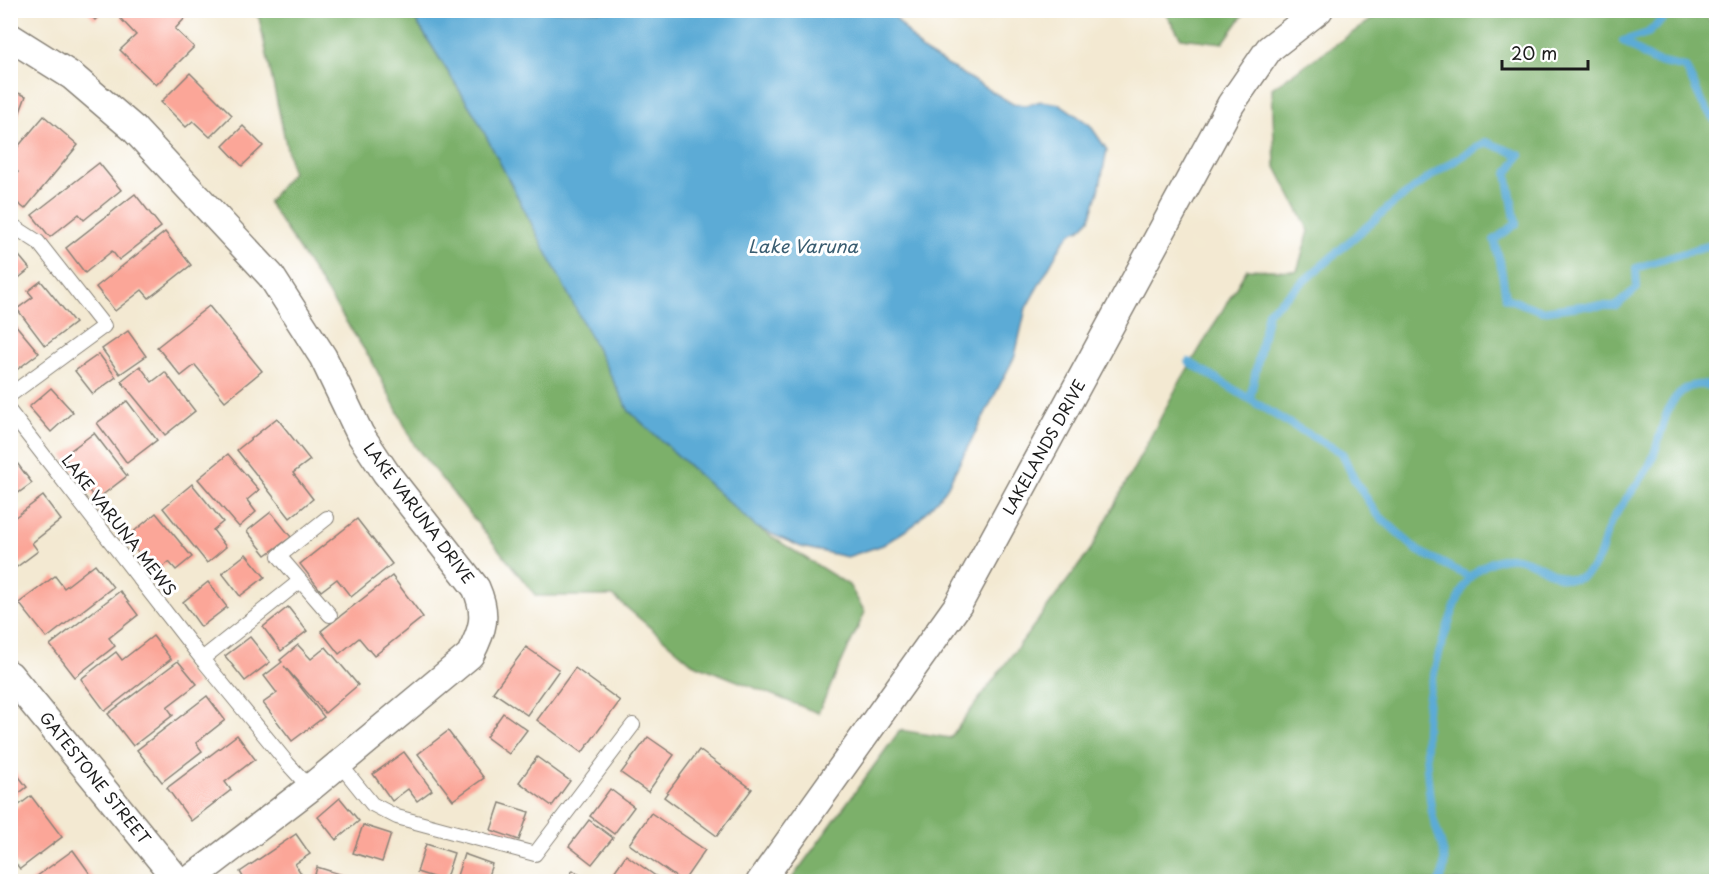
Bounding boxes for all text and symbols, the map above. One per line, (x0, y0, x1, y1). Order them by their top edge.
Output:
scale bar (1502, 33, 1588, 71)
text: 20 m (1511, 39, 1557, 66)
water label: Lake Varuna (748, 232, 859, 259)
street label: LAKELANDS DRIVE (996, 374, 1090, 519)
street label: LAKE VARUNA DRIVE (359, 437, 481, 588)
street label: LAKE VARUNA MEWS (57, 449, 183, 600)
street label: GATESTONE STREET (35, 706, 157, 849)

